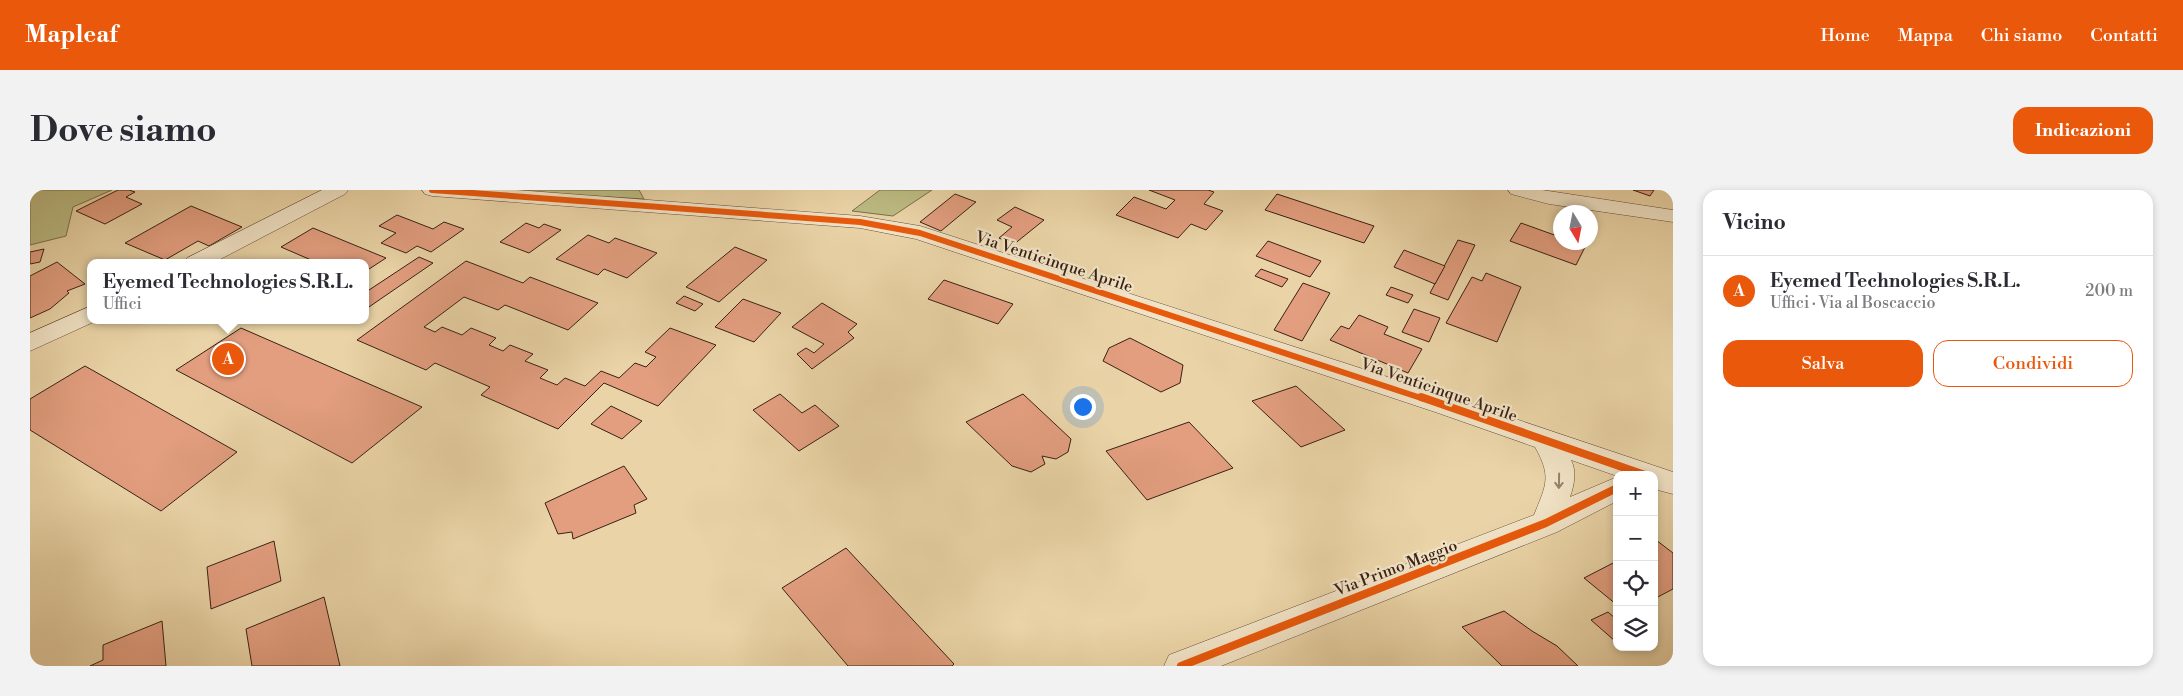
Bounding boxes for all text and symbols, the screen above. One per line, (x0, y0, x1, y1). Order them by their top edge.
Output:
text: Mapleaf (25, 20, 118, 50)
text: Home (1820, 24, 1870, 47)
text: Mappa (1898, 24, 1953, 47)
text: Chi siamo (1981, 24, 2062, 47)
text: Contatti (2090, 24, 2158, 47)
button: Indicazioni (2013, 107, 2153, 154)
text: Dove siamo (30, 109, 217, 152)
north arrow (1553, 205, 1598, 250)
text: Vicino (1723, 210, 1786, 236)
street label: Via Venticinque Aprile (972, 227, 1135, 297)
popup (87, 259, 369, 324)
text: Eyemed Technologies S.R.L. (1770, 269, 2021, 293)
text: Eyemed Technologies S.R.L. (103, 270, 353, 294)
text: A (1733, 281, 1745, 301)
text: 200 m (2085, 281, 2133, 301)
text: Uffici · Via al Boscaccio (1770, 293, 1936, 313)
text: Uffici (103, 294, 142, 314)
pin: A (212, 340, 244, 378)
button: Salva (1723, 340, 1923, 387)
button: Condividi (1933, 340, 2133, 387)
street label: Via Venticinque Aprile (1357, 353, 1520, 426)
your location (1070, 394, 1096, 420)
map controls (1613, 471, 1658, 651)
button: + (1613, 471, 1658, 516)
one-way arrow (1554, 473, 1564, 489)
button: − (1613, 516, 1658, 561)
street label: Via Primo Maggio (1331, 535, 1460, 601)
button: locate (1613, 561, 1658, 606)
button: layers (1613, 606, 1658, 651)

